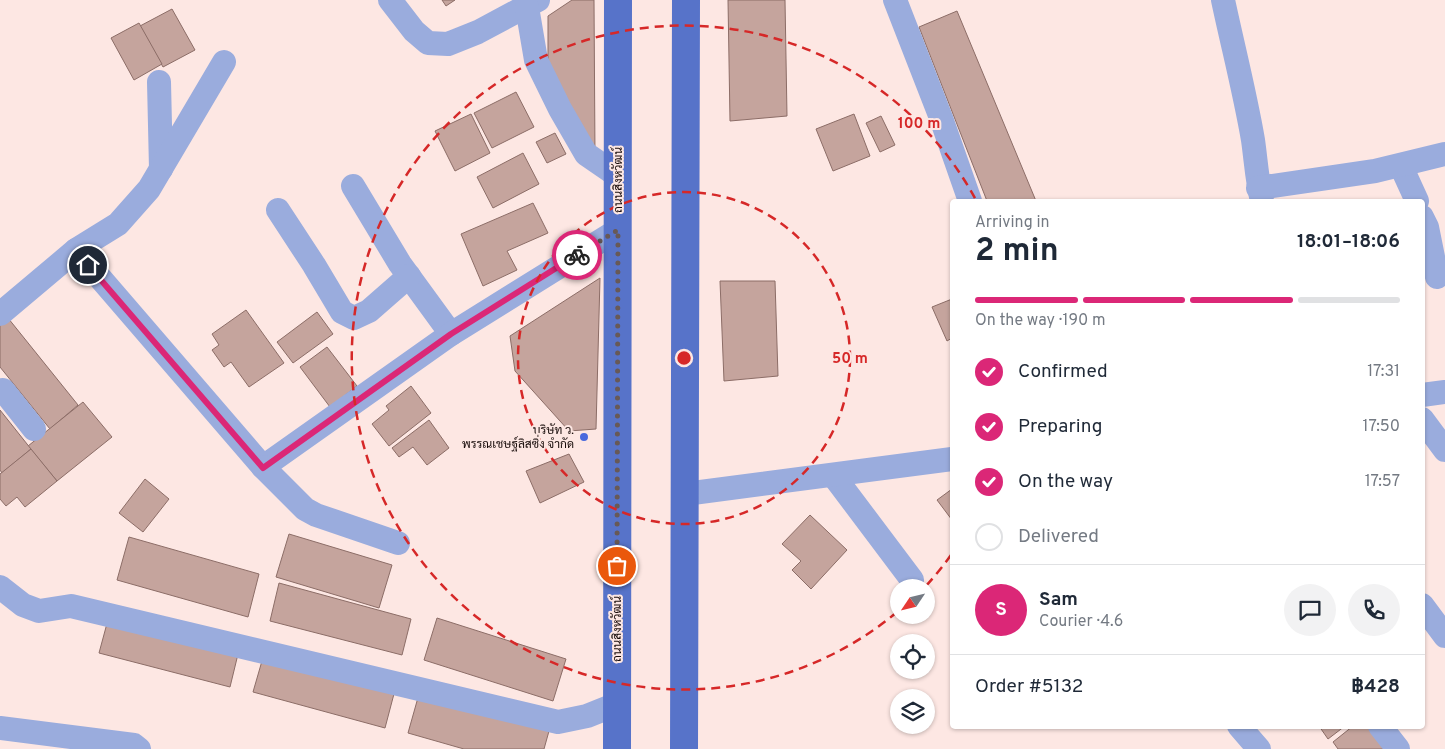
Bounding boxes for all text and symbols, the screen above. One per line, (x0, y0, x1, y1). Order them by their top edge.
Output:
text: 100 m (898, 115, 940, 134)
street label: ถนนสิงหวัฒน์ (610, 147, 627, 213)
text: Arriving in (975, 213, 1050, 233)
courier (552, 230, 602, 280)
text: 18:01–18:06 (1297, 230, 1400, 254)
text: 2 min (975, 232, 1059, 272)
icon: bike (563, 241, 591, 269)
pin (67, 244, 109, 286)
icon: home (74, 251, 102, 279)
text: On the way · 190 m (975, 311, 1105, 331)
centre of rings (675, 349, 693, 367)
text: 50 m (832, 350, 868, 369)
icon: check (975, 358, 1003, 386)
text: Confirmed (1018, 360, 1108, 384)
text: 17:31 (1367, 362, 1400, 382)
icon: check (975, 413, 1003, 441)
text: Preparing (1018, 415, 1102, 439)
text: 17:50 (1363, 417, 1400, 437)
place label: บริษัท ว. พรรณเชษฐ์ลิสซิ่ง จำกัด (462, 423, 574, 453)
marker: บริษัท ว. พรรณเชษฐ์ลิสซิ่ง จำกัด (578, 431, 590, 443)
icon: check (975, 468, 1003, 496)
text: On the way (1018, 470, 1113, 494)
text: 17:57 (1365, 472, 1400, 492)
text: Delivered (1018, 525, 1099, 549)
pin (596, 545, 638, 587)
icon: bag (603, 552, 631, 580)
north arrow (890, 579, 935, 624)
map controls (890, 579, 935, 734)
button: chat (1284, 584, 1336, 636)
button: phone (1348, 584, 1400, 636)
text: Sam (1039, 588, 1078, 612)
street label: ถนนสิงหวัฒน์ (609, 596, 626, 662)
text: S (995, 598, 1007, 622)
text: Courier · 4.6 (1039, 612, 1123, 632)
button: locate (890, 634, 935, 679)
text: Order #5132 (975, 675, 1083, 699)
text: ฿428 (1351, 675, 1400, 699)
button: layers (890, 689, 935, 734)

